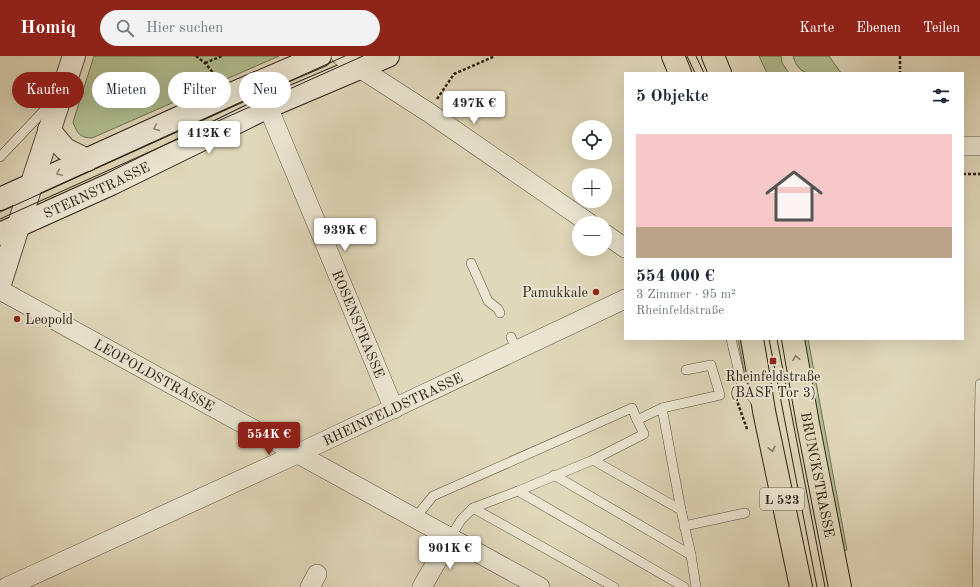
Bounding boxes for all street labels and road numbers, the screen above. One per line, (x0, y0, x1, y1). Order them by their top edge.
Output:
street label: STERNSTRASSE (41, 160, 152, 222)
street label: ROSENSTRASSE (329, 268, 386, 380)
street label: LEOPOLDSTRASSE (91, 337, 216, 414)
street label: RHEINFELDSTRASSE (321, 371, 465, 449)
street label: BRUNCKSTRASSE (798, 411, 836, 539)
road number: L 523 (760, 488, 804, 510)

